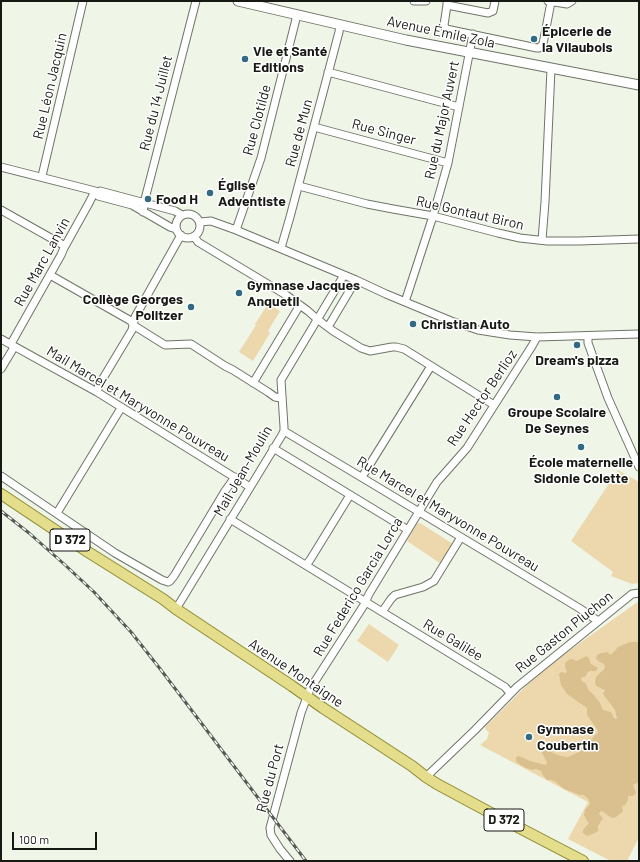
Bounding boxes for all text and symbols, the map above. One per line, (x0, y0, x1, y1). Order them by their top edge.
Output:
street label: Avenue Émile Zola (385, 12, 497, 52)
place label: Épicerie de la Vilaubois (542, 23, 613, 56)
street label: Rue Léon Jacquin (30, 31, 70, 141)
marker: Épicerie de la Vilaubois (529, 34, 539, 44)
place label: Vie et Santé Editions (253, 43, 327, 76)
street label: Rue du 14 Juillet (136, 54, 176, 152)
marker: Vie et Santé Editions (240, 54, 250, 64)
street label: Rue du Major Auvert (421, 59, 463, 181)
street label: Rue Clotilde (239, 83, 275, 157)
street label: Rue de Mun (282, 97, 316, 169)
street label: Rue Singer (350, 115, 418, 149)
place label: Église Adventiste (218, 177, 286, 210)
marker: Église Adventiste (205, 188, 215, 198)
place label: Food H (156, 191, 198, 207)
street label: Rue Gontaut Biron (414, 192, 526, 234)
marker: Food H (143, 194, 153, 204)
street label: Rue Marc Lanvin (11, 215, 73, 309)
place label: Gymnase Jacques Anquetil (247, 277, 360, 310)
marker: Gymnase Jacques Anquetil (234, 288, 244, 298)
place label: Collège Georges Politzer (83, 291, 183, 324)
marker: Collège Georges Politzer (186, 302, 196, 312)
place label: Christian Auto (421, 316, 510, 332)
marker: Christian Auto (408, 319, 418, 329)
marker: Dream's pizza (572, 340, 582, 350)
street label: Mail Marcel et Maryvonne Pouvreau (44, 343, 232, 465)
street label: Rue Hector Berlioz (444, 347, 520, 449)
place label: Dream's pizza (535, 352, 619, 368)
marker: Groupe Scolaire De Seynes (552, 392, 562, 402)
place label: Groupe Scolaire De Seynes (508, 404, 606, 436)
street label: Mail Jean-Moulin (210, 423, 276, 519)
marker: École maternelle Sidonie Colette (576, 442, 586, 452)
street label: Rue Marcel et Maryvonne Pouvreau (354, 453, 542, 575)
place label: École maternelle Sidonie Colette (529, 454, 633, 486)
street label: Rue Federico Garcia Lorca (310, 514, 406, 660)
road number: D 372 (50, 529, 90, 551)
street label: Rue Gaston Pluchon (512, 588, 616, 676)
street label: Rue Galilée (420, 616, 486, 664)
street label: Avenue Montaigne (245, 635, 347, 711)
place label: Gymnase Coubertin (537, 721, 598, 754)
marker: Gymnase Coubertin (524, 732, 534, 742)
street label: Rue du Port (253, 742, 287, 814)
road number: D 372 (484, 809, 524, 831)
scale bar (14, 824, 99, 850)
text: 100 m (19, 832, 49, 846)

